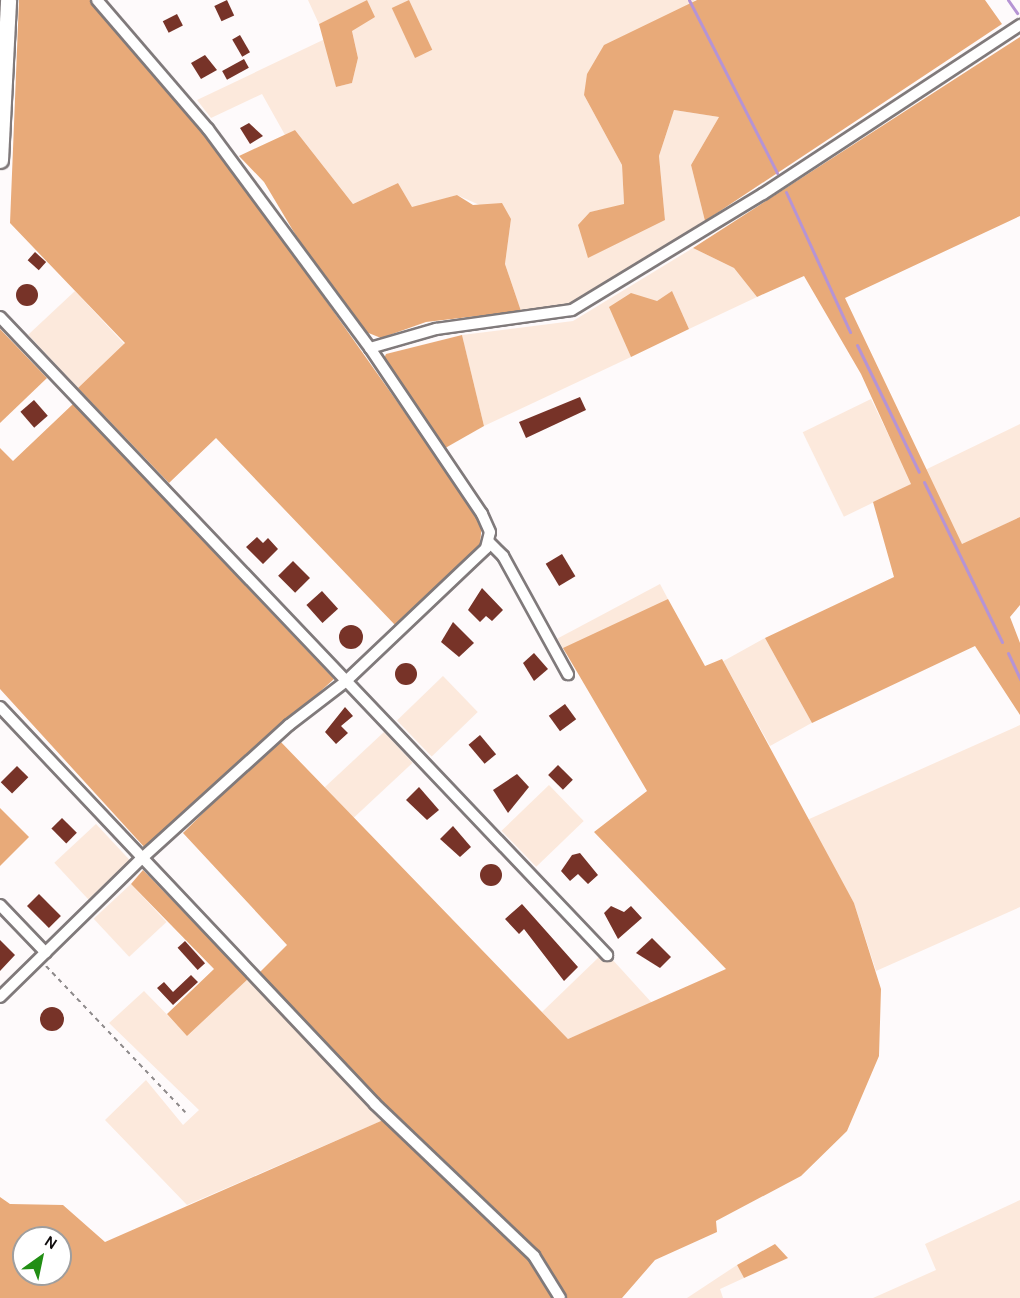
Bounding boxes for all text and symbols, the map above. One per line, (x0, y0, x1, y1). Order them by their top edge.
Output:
north arrow (12, 1226, 72, 1286)
text: N (41, 1231, 61, 1253)

